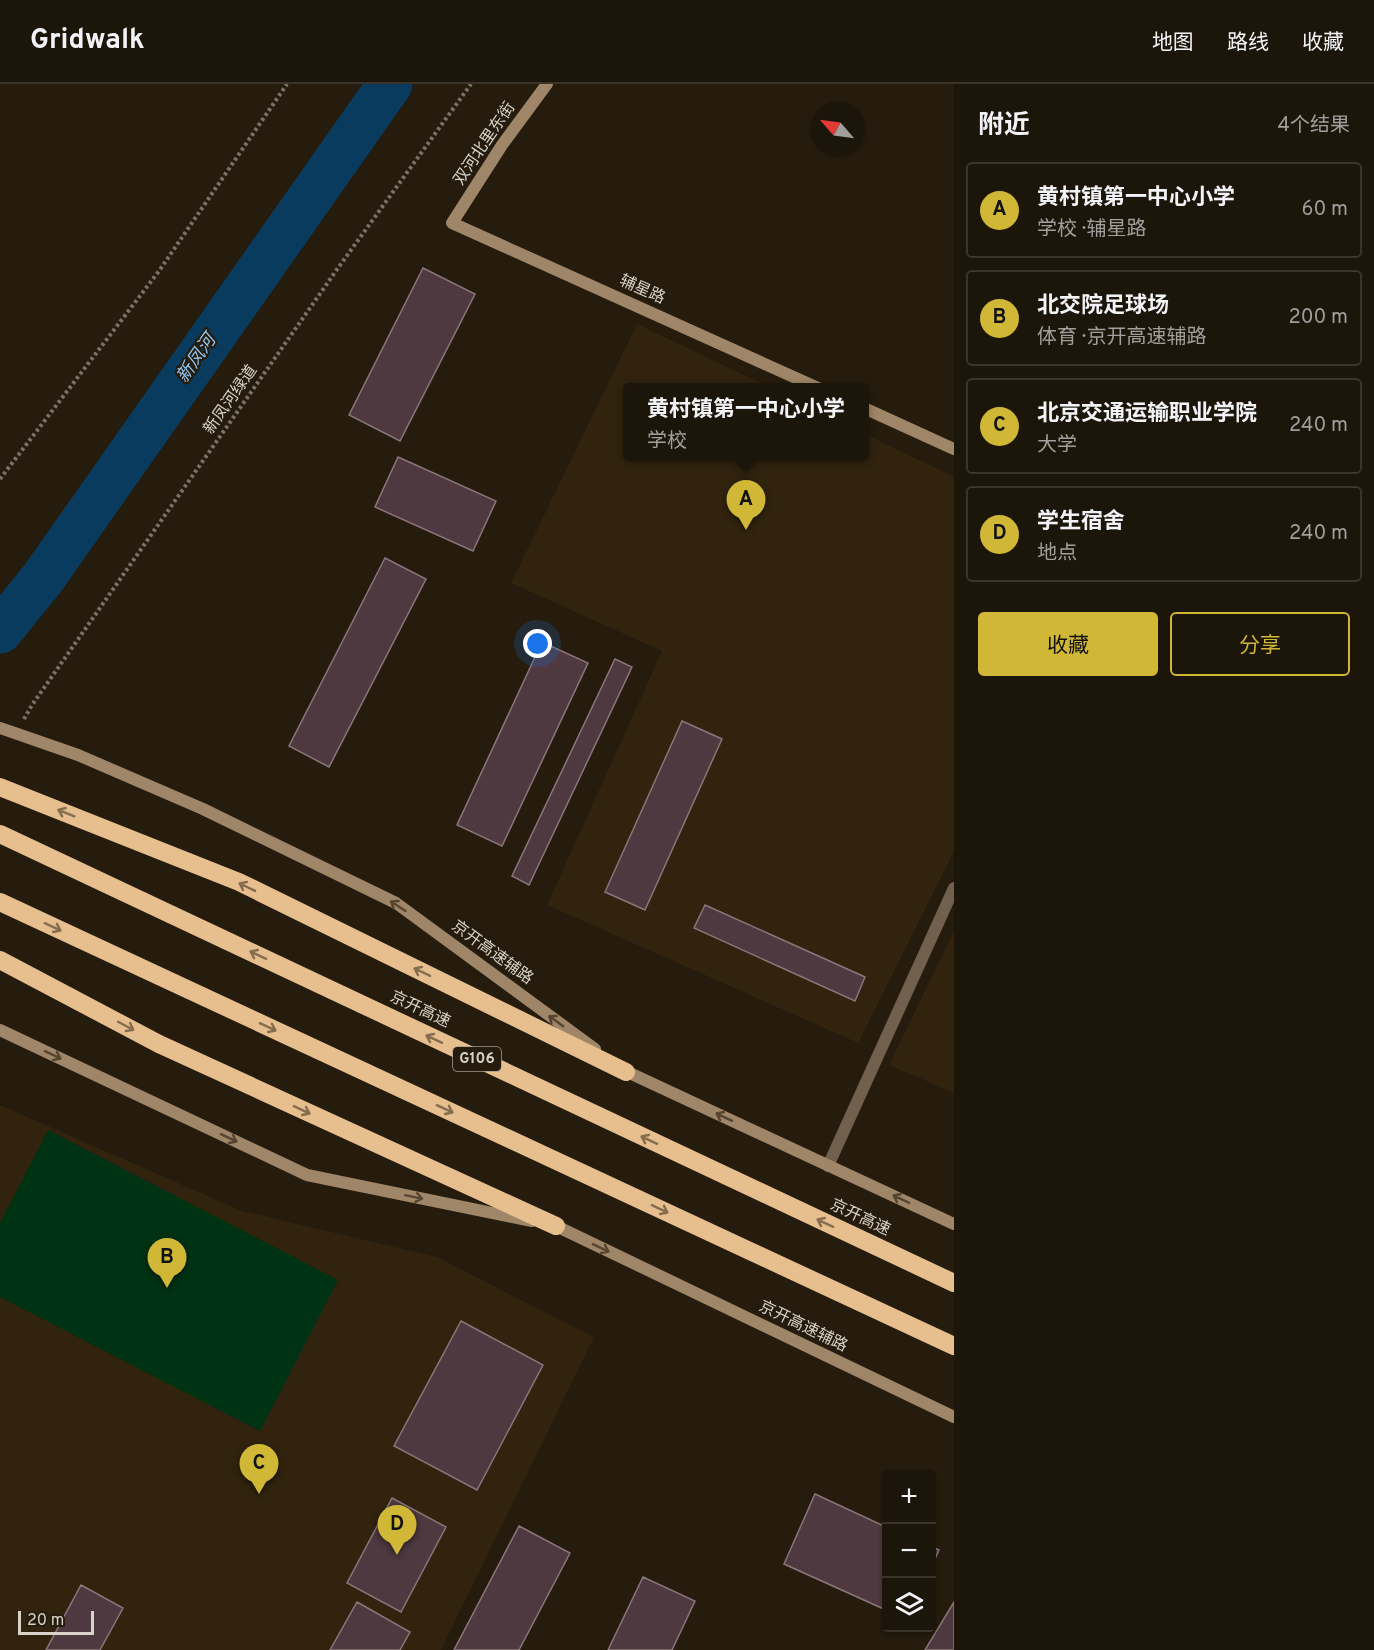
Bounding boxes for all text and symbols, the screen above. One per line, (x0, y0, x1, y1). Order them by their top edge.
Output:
text: Gridwalk (30, 23, 145, 59)
text: 地图 (1152, 30, 1194, 57)
text: 路线 (1227, 30, 1269, 57)
text: 收藏 (1302, 30, 1344, 57)
street label: 双河北里东街 (450, 99, 520, 189)
north arrow (810, 102, 864, 156)
text: 附近 (978, 110, 1030, 143)
text: 4个结果 (1278, 113, 1350, 139)
text: 黄村镇第一中心小学 (1037, 185, 1235, 212)
text: A (992, 197, 1007, 223)
text: 60 m (1302, 197, 1348, 223)
text: 学校 · 辅星路 (1037, 217, 1146, 243)
street label: 辅星路 (616, 271, 668, 309)
text: 北交院足球场 (1037, 293, 1169, 320)
text: B (993, 305, 1006, 331)
text: 200 m (1289, 305, 1348, 331)
text: 体育 · 京开高速辅路 (1037, 325, 1206, 351)
water label: 新凤河 (172, 328, 224, 388)
street label: 新凤河绿道 (200, 361, 262, 439)
popup (623, 383, 869, 461)
text: 黄村镇第一中心小学 (647, 397, 845, 424)
text: 北京交通运输职业学院 (1037, 401, 1257, 428)
text: C (993, 413, 1006, 439)
text: 240 m (1289, 413, 1348, 439)
text: 学校 (647, 429, 687, 455)
text: 大学 (1037, 433, 1077, 459)
pin: A (726, 480, 766, 530)
text: 学生宿舍 (1037, 509, 1125, 536)
text: D (992, 521, 1007, 547)
text: 240 m (1289, 521, 1348, 547)
text: 地点 (1037, 541, 1077, 567)
button: 收藏 (978, 612, 1158, 676)
button: 分享 (1170, 612, 1350, 676)
your location (523, 629, 552, 658)
one-way arrow (58, 807, 76, 818)
one-way arrow (239, 880, 257, 892)
one-way arrow (390, 899, 407, 912)
street label: 京开高速辅路 (447, 917, 537, 989)
one-way arrow (44, 922, 62, 933)
one-way arrow (249, 949, 267, 961)
one-way arrow (414, 966, 432, 978)
street label: 京开高速 (387, 987, 453, 1033)
one-way arrow (548, 1014, 564, 1027)
one-way arrow (117, 1020, 134, 1032)
one-way arrow (258, 1021, 276, 1033)
one-way arrow (426, 1032, 444, 1044)
road number: G106 (453, 1047, 501, 1071)
one-way arrow (43, 1049, 61, 1061)
one-way arrow (293, 1104, 311, 1116)
one-way arrow (435, 1104, 453, 1115)
one-way arrow (715, 1111, 733, 1123)
one-way arrow (220, 1133, 238, 1145)
one-way arrow (640, 1133, 658, 1145)
one-way arrow (404, 1192, 423, 1203)
one-way arrow (892, 1193, 910, 1205)
street label: 京开高速 (827, 1195, 893, 1241)
one-way arrow (650, 1203, 668, 1215)
one-way arrow (817, 1216, 835, 1228)
pin: B (148, 1238, 186, 1288)
one-way arrow (591, 1243, 609, 1254)
street label: 京开高速辅路 (755, 1297, 851, 1357)
pin: C (240, 1444, 278, 1494)
map controls (882, 1470, 936, 1632)
button: + (882, 1470, 936, 1524)
pin: D (378, 1506, 416, 1555)
button: − (882, 1524, 936, 1578)
button: layers (882, 1578, 936, 1632)
scale bar (18, 1608, 94, 1636)
text: 20 m (27, 1611, 64, 1631)

